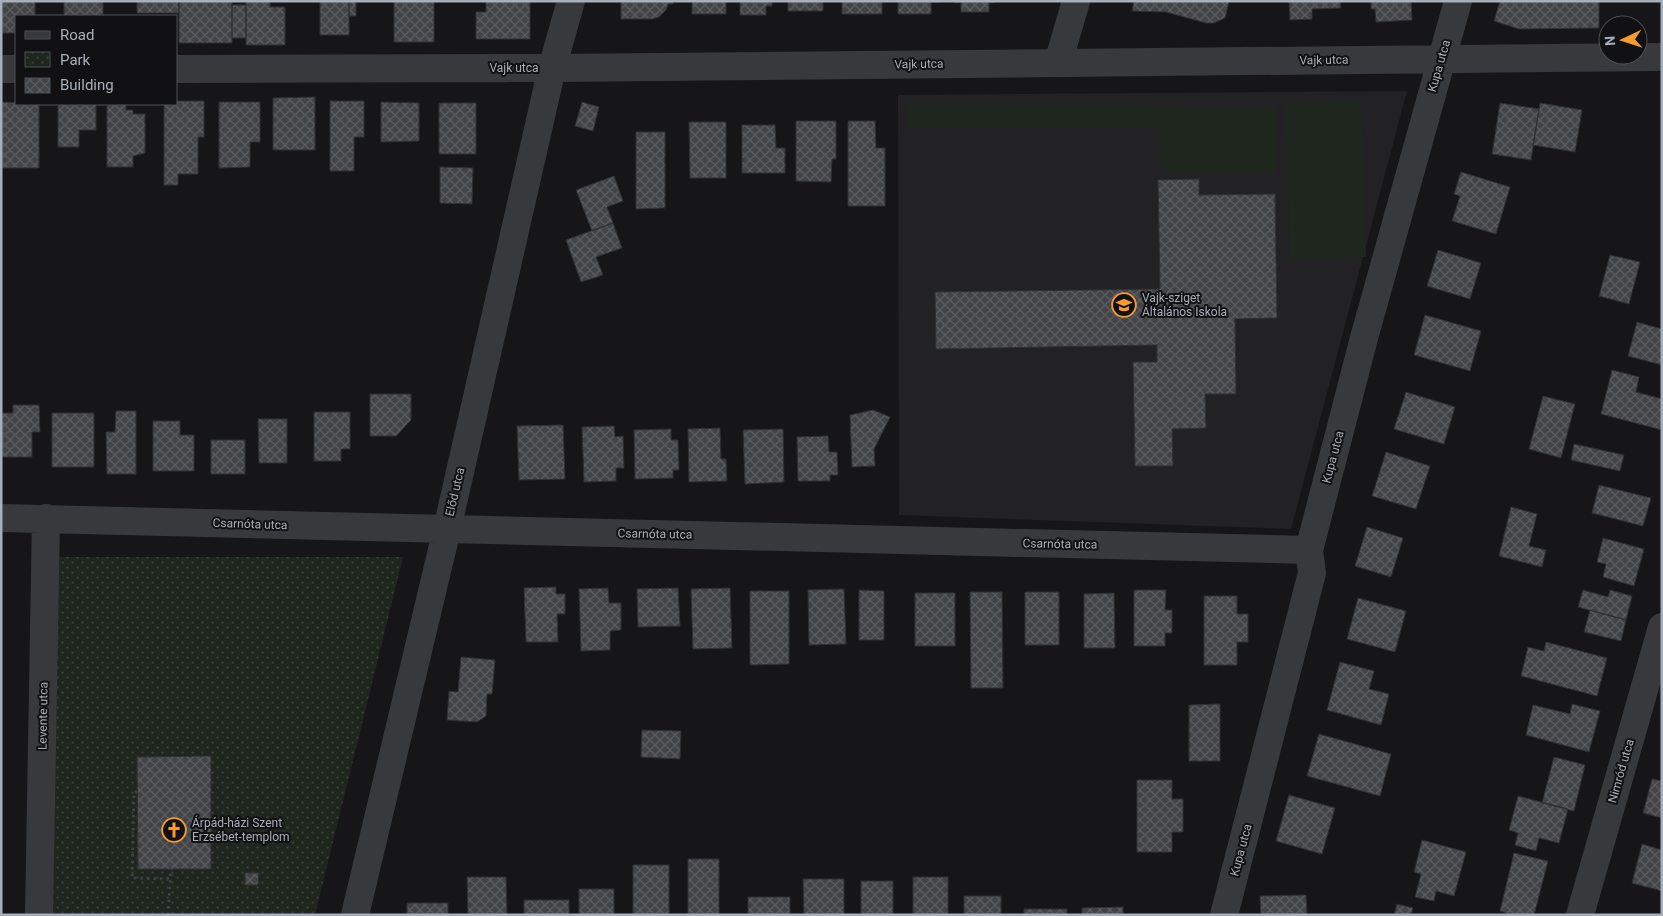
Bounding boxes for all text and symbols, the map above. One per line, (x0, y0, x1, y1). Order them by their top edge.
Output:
legend (15, 15, 178, 105)
north arrow (1598, 15, 1648, 65)
text: Road (60, 26, 94, 44)
text: N (1602, 35, 1618, 46)
street label: Kupa utca (1425, 38, 1453, 94)
text: Park (60, 51, 91, 69)
street label: Vajk utca (1299, 53, 1349, 67)
street label: Vajk utca (894, 57, 944, 71)
street label: Vajk utca (489, 61, 539, 75)
text: Building (60, 76, 114, 94)
place label: Vajk-sziget Általános Iskola (1142, 291, 1227, 319)
school or university icon: Vajk-sziget Általános Iskola (1111, 292, 1137, 318)
street label: Kupa utca (1319, 429, 1347, 485)
street label: Előd utca (443, 466, 467, 518)
street label: Csarnóta utca (212, 516, 288, 532)
street label: Csarnóta utca (617, 526, 693, 542)
street label: Csarnóta utca (1022, 536, 1098, 552)
street label: Levente utca (35, 682, 51, 750)
street label: Nimród utca (1605, 737, 1637, 805)
place label: Árpád-házi Szent Erzsébet-templom (192, 815, 290, 844)
church icon: Árpád-házi Szent Erzsébet-templom (161, 817, 187, 843)
street label: Kupa utca (1227, 822, 1255, 878)

